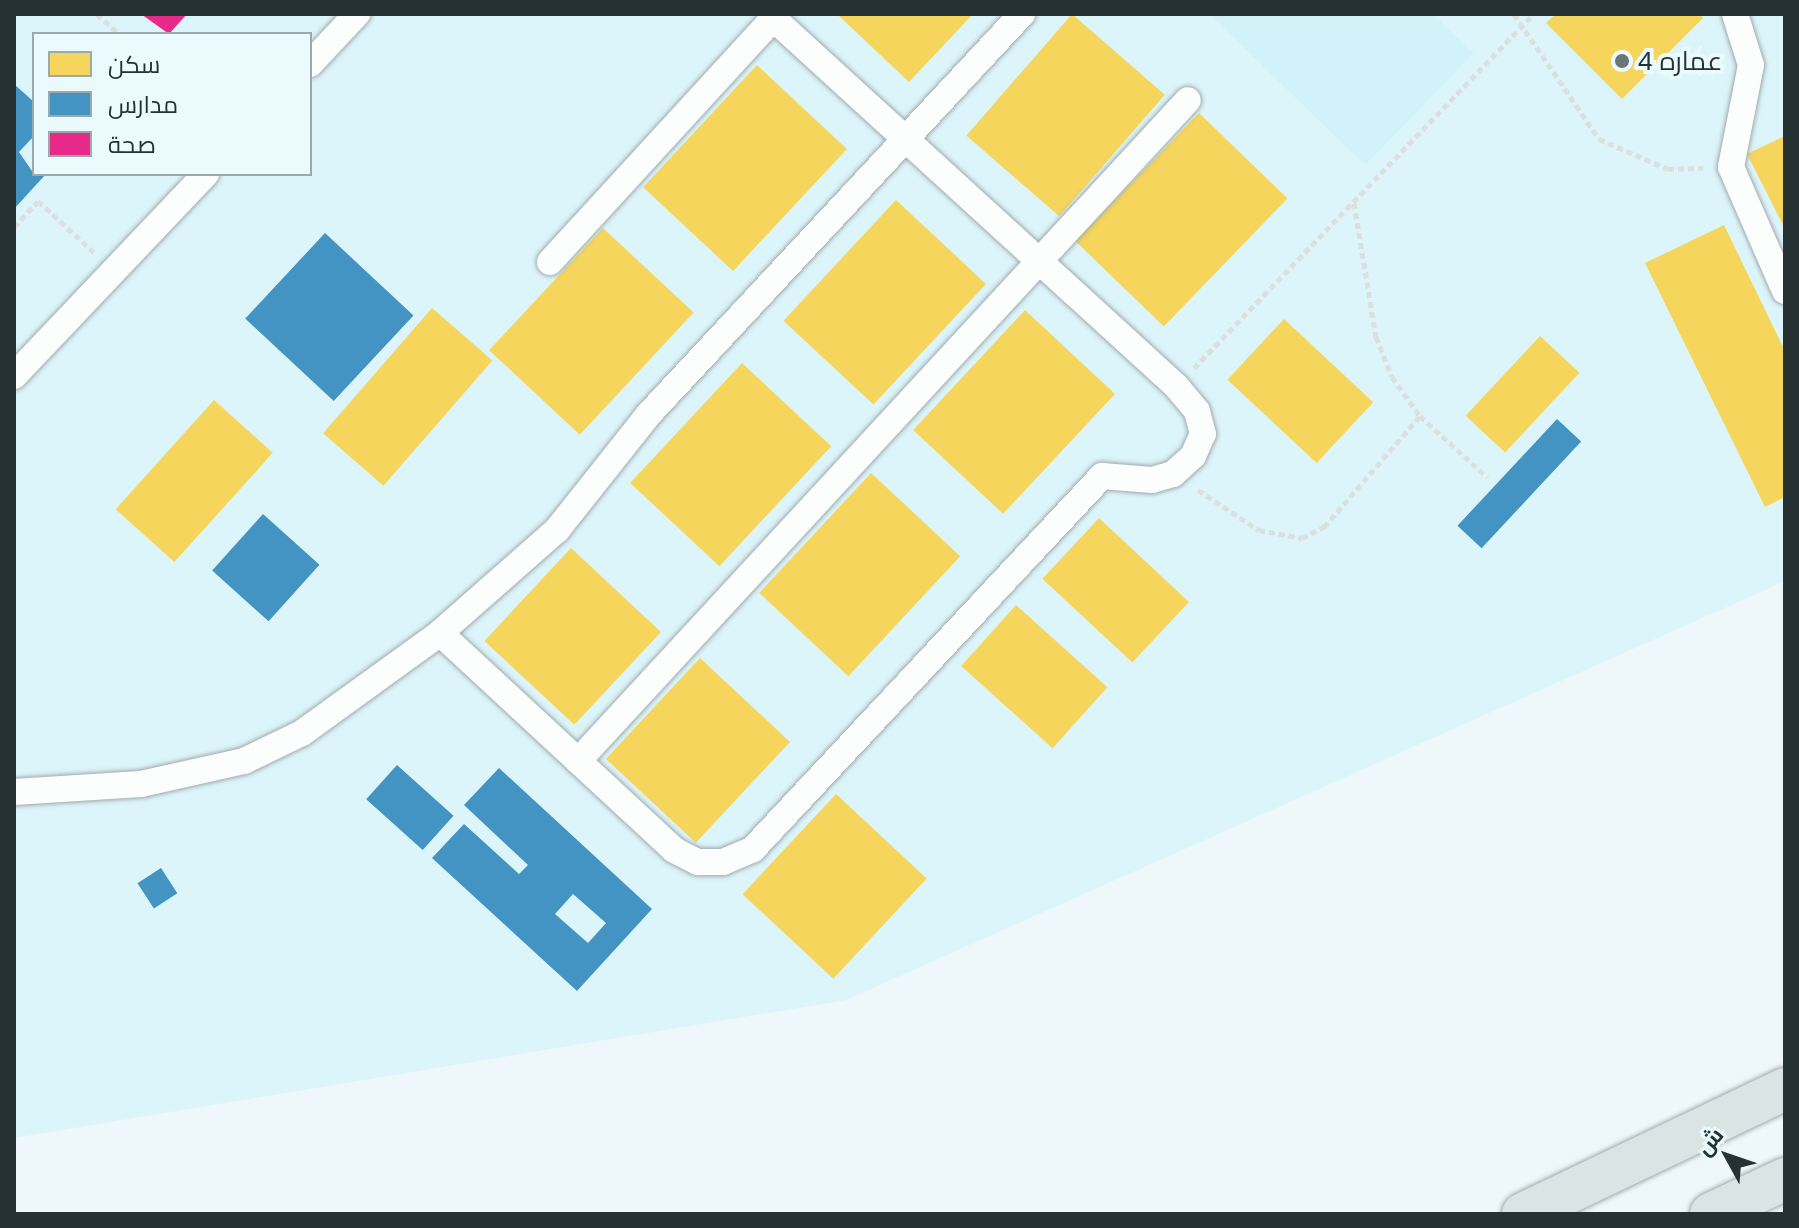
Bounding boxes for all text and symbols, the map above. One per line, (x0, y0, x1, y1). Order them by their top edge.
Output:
legend (32, 32, 312, 176)
place label: عماره 4 (1638, 45, 1722, 77)
text: سكن (108, 47, 160, 80)
marker: عماره 4 (1613, 52, 1631, 70)
text: مدارس (108, 87, 178, 120)
text: صحة (108, 127, 156, 160)
north arrow (1687, 1116, 1767, 1196)
text: ش (1688, 1120, 1729, 1161)

